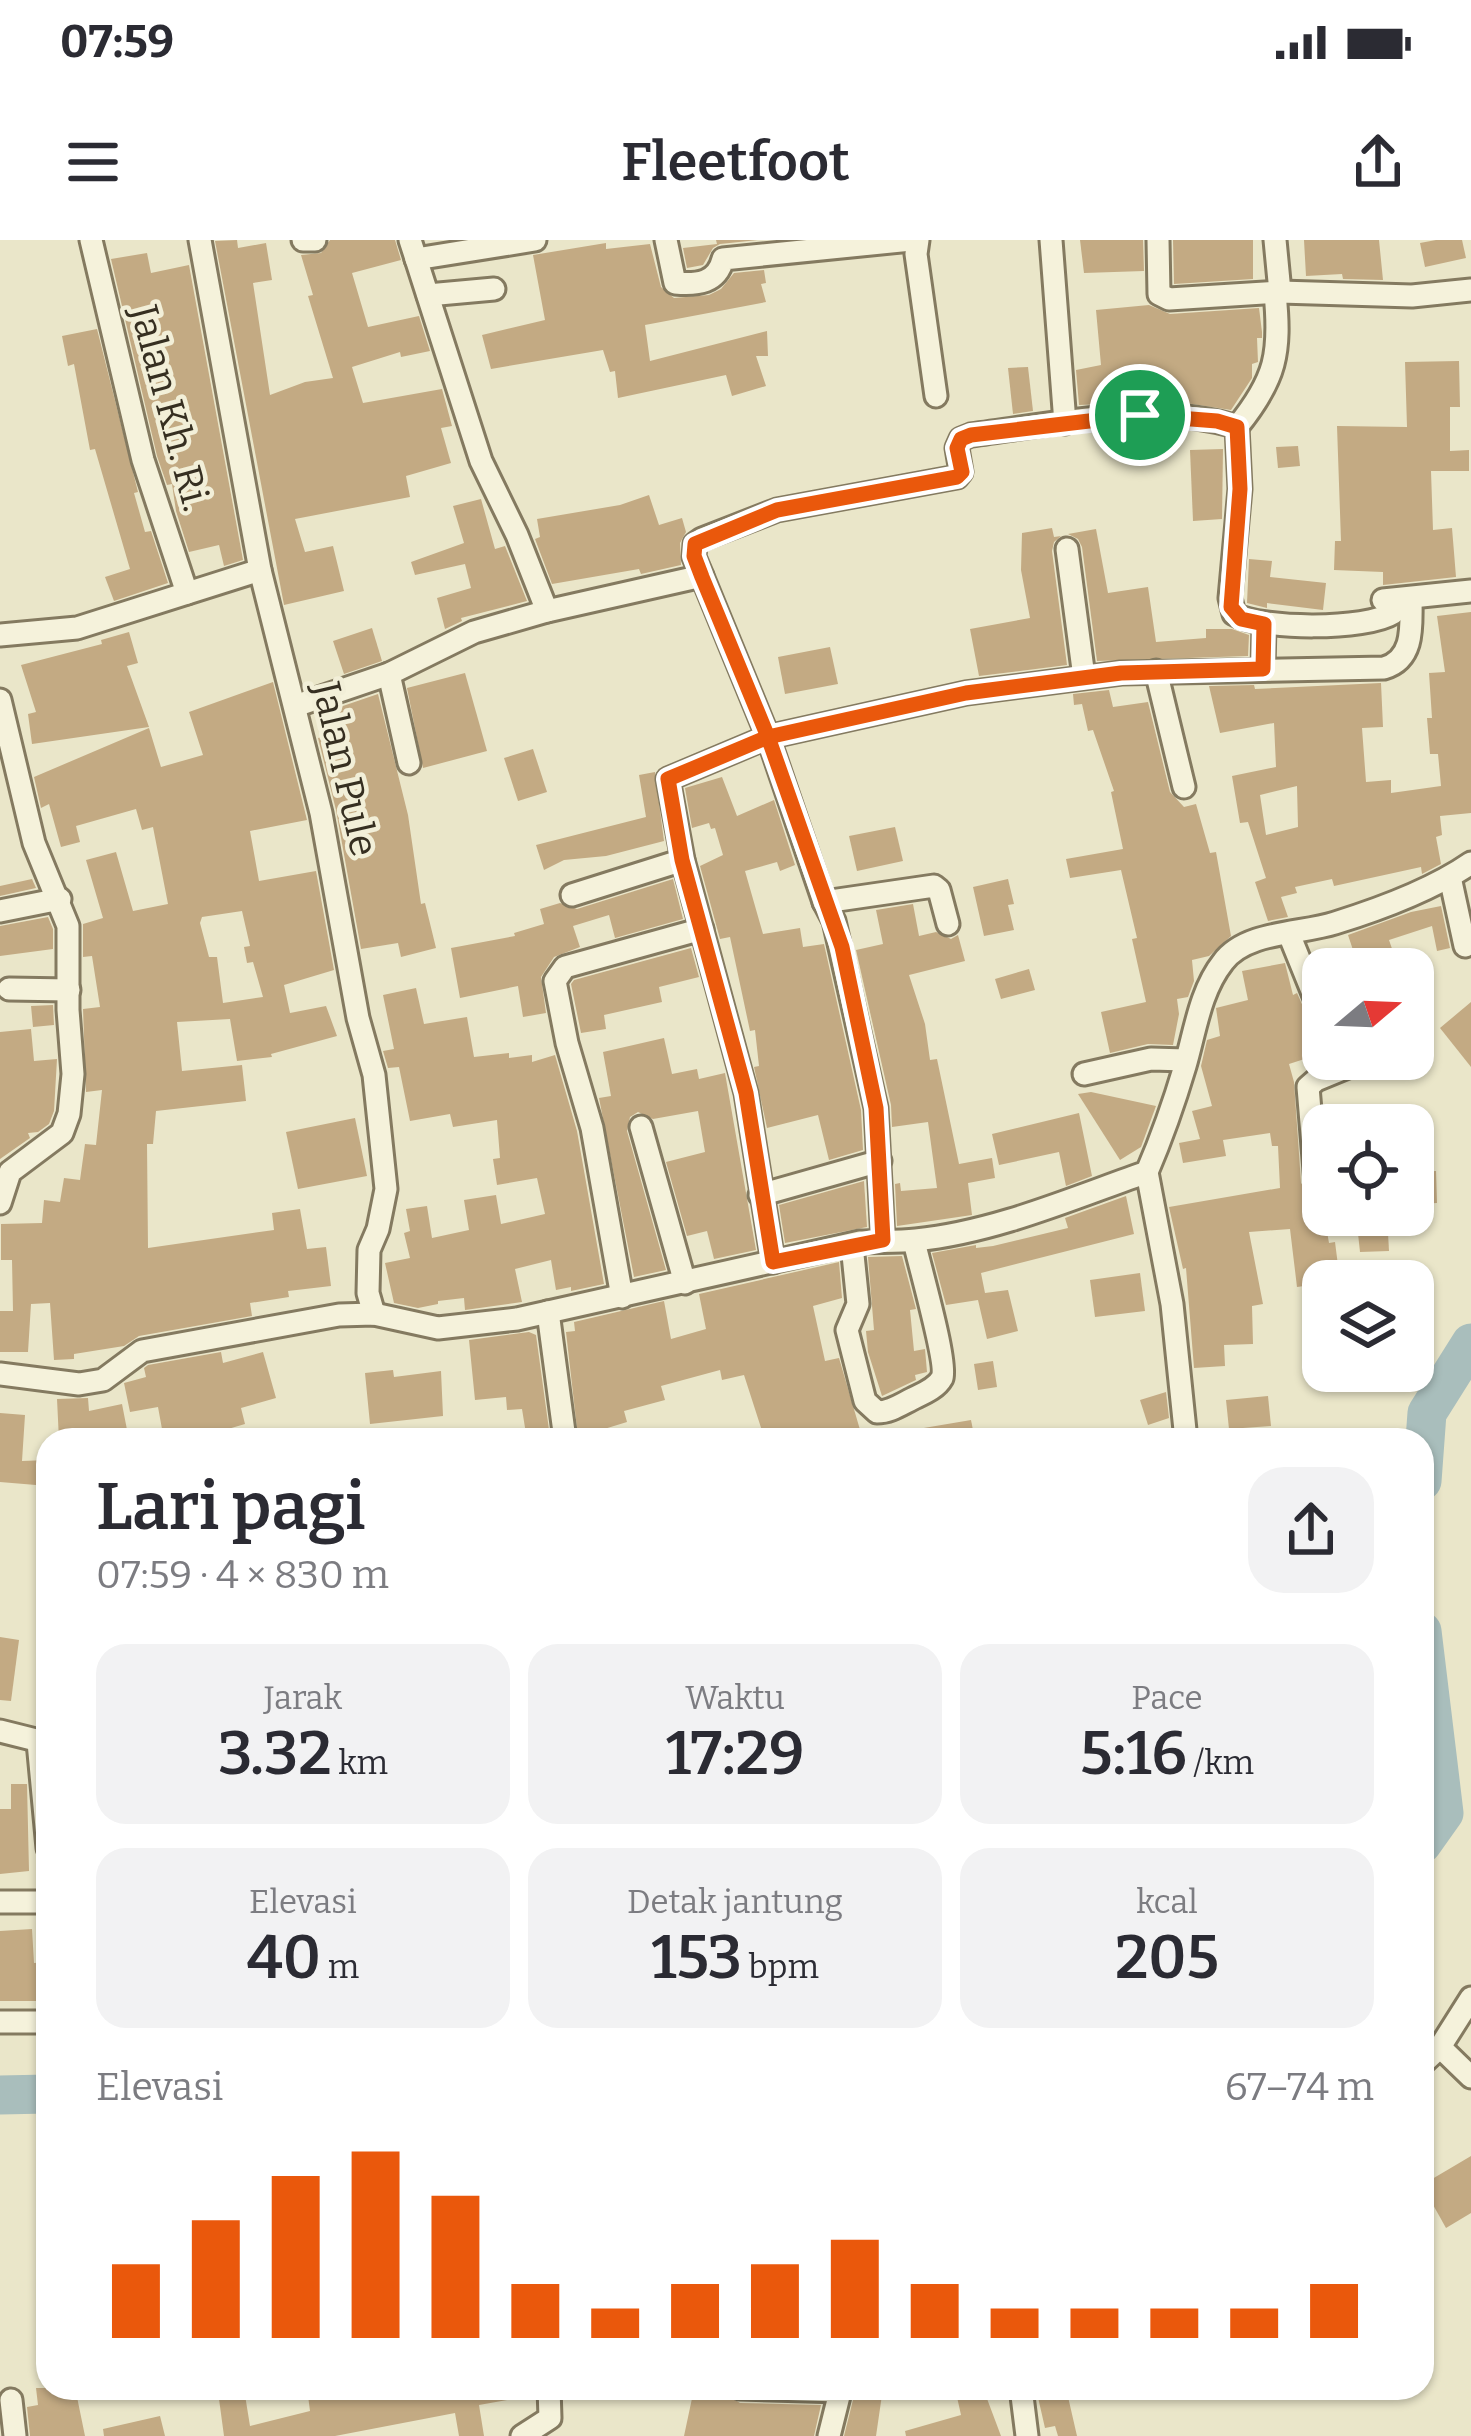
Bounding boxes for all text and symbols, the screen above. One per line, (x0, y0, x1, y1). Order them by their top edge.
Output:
text: 07:59 (60, 15, 174, 69)
icon: menu (60, 129, 126, 195)
icon: share (1345, 129, 1411, 195)
text: Fleetfoot (621, 130, 850, 194)
street label: Jalan Kh. Ri. (120, 299, 220, 516)
pin (1089, 364, 1191, 466)
icon: arrive (1107, 382, 1173, 448)
street label: Jalan Pule (302, 676, 387, 861)
north arrow (1302, 948, 1434, 1080)
map controls (1302, 948, 1434, 1392)
button: locate (1302, 1104, 1434, 1236)
button: layers (1302, 1260, 1434, 1392)
text: Lari pagi (96, 1467, 366, 1546)
button: share (1248, 1467, 1374, 1593)
text: 07:59 · 4 × 830 m (96, 1552, 389, 1598)
text: Jarak (264, 1678, 342, 1718)
text: Waktu (685, 1678, 785, 1718)
text: Pace (1131, 1678, 1203, 1718)
text: 3.32 (218, 1718, 332, 1790)
text: 17:29 (666, 1718, 804, 1790)
text: 5:16 (1080, 1718, 1187, 1790)
text: km (332, 1743, 388, 1783)
text: /km (1187, 1743, 1254, 1783)
text: Elevasi (249, 1882, 357, 1922)
text: Detak jantung (627, 1882, 843, 1922)
text: kcal (1136, 1882, 1198, 1922)
text: 40 (247, 1922, 321, 1994)
text: 153 (651, 1922, 742, 1994)
text: 205 (1115, 1922, 1219, 1994)
text: m (321, 1947, 359, 1987)
text: bpm (742, 1947, 819, 1987)
text: Elevasi (96, 2064, 223, 2110)
text: 67–74 m (1225, 2064, 1374, 2110)

